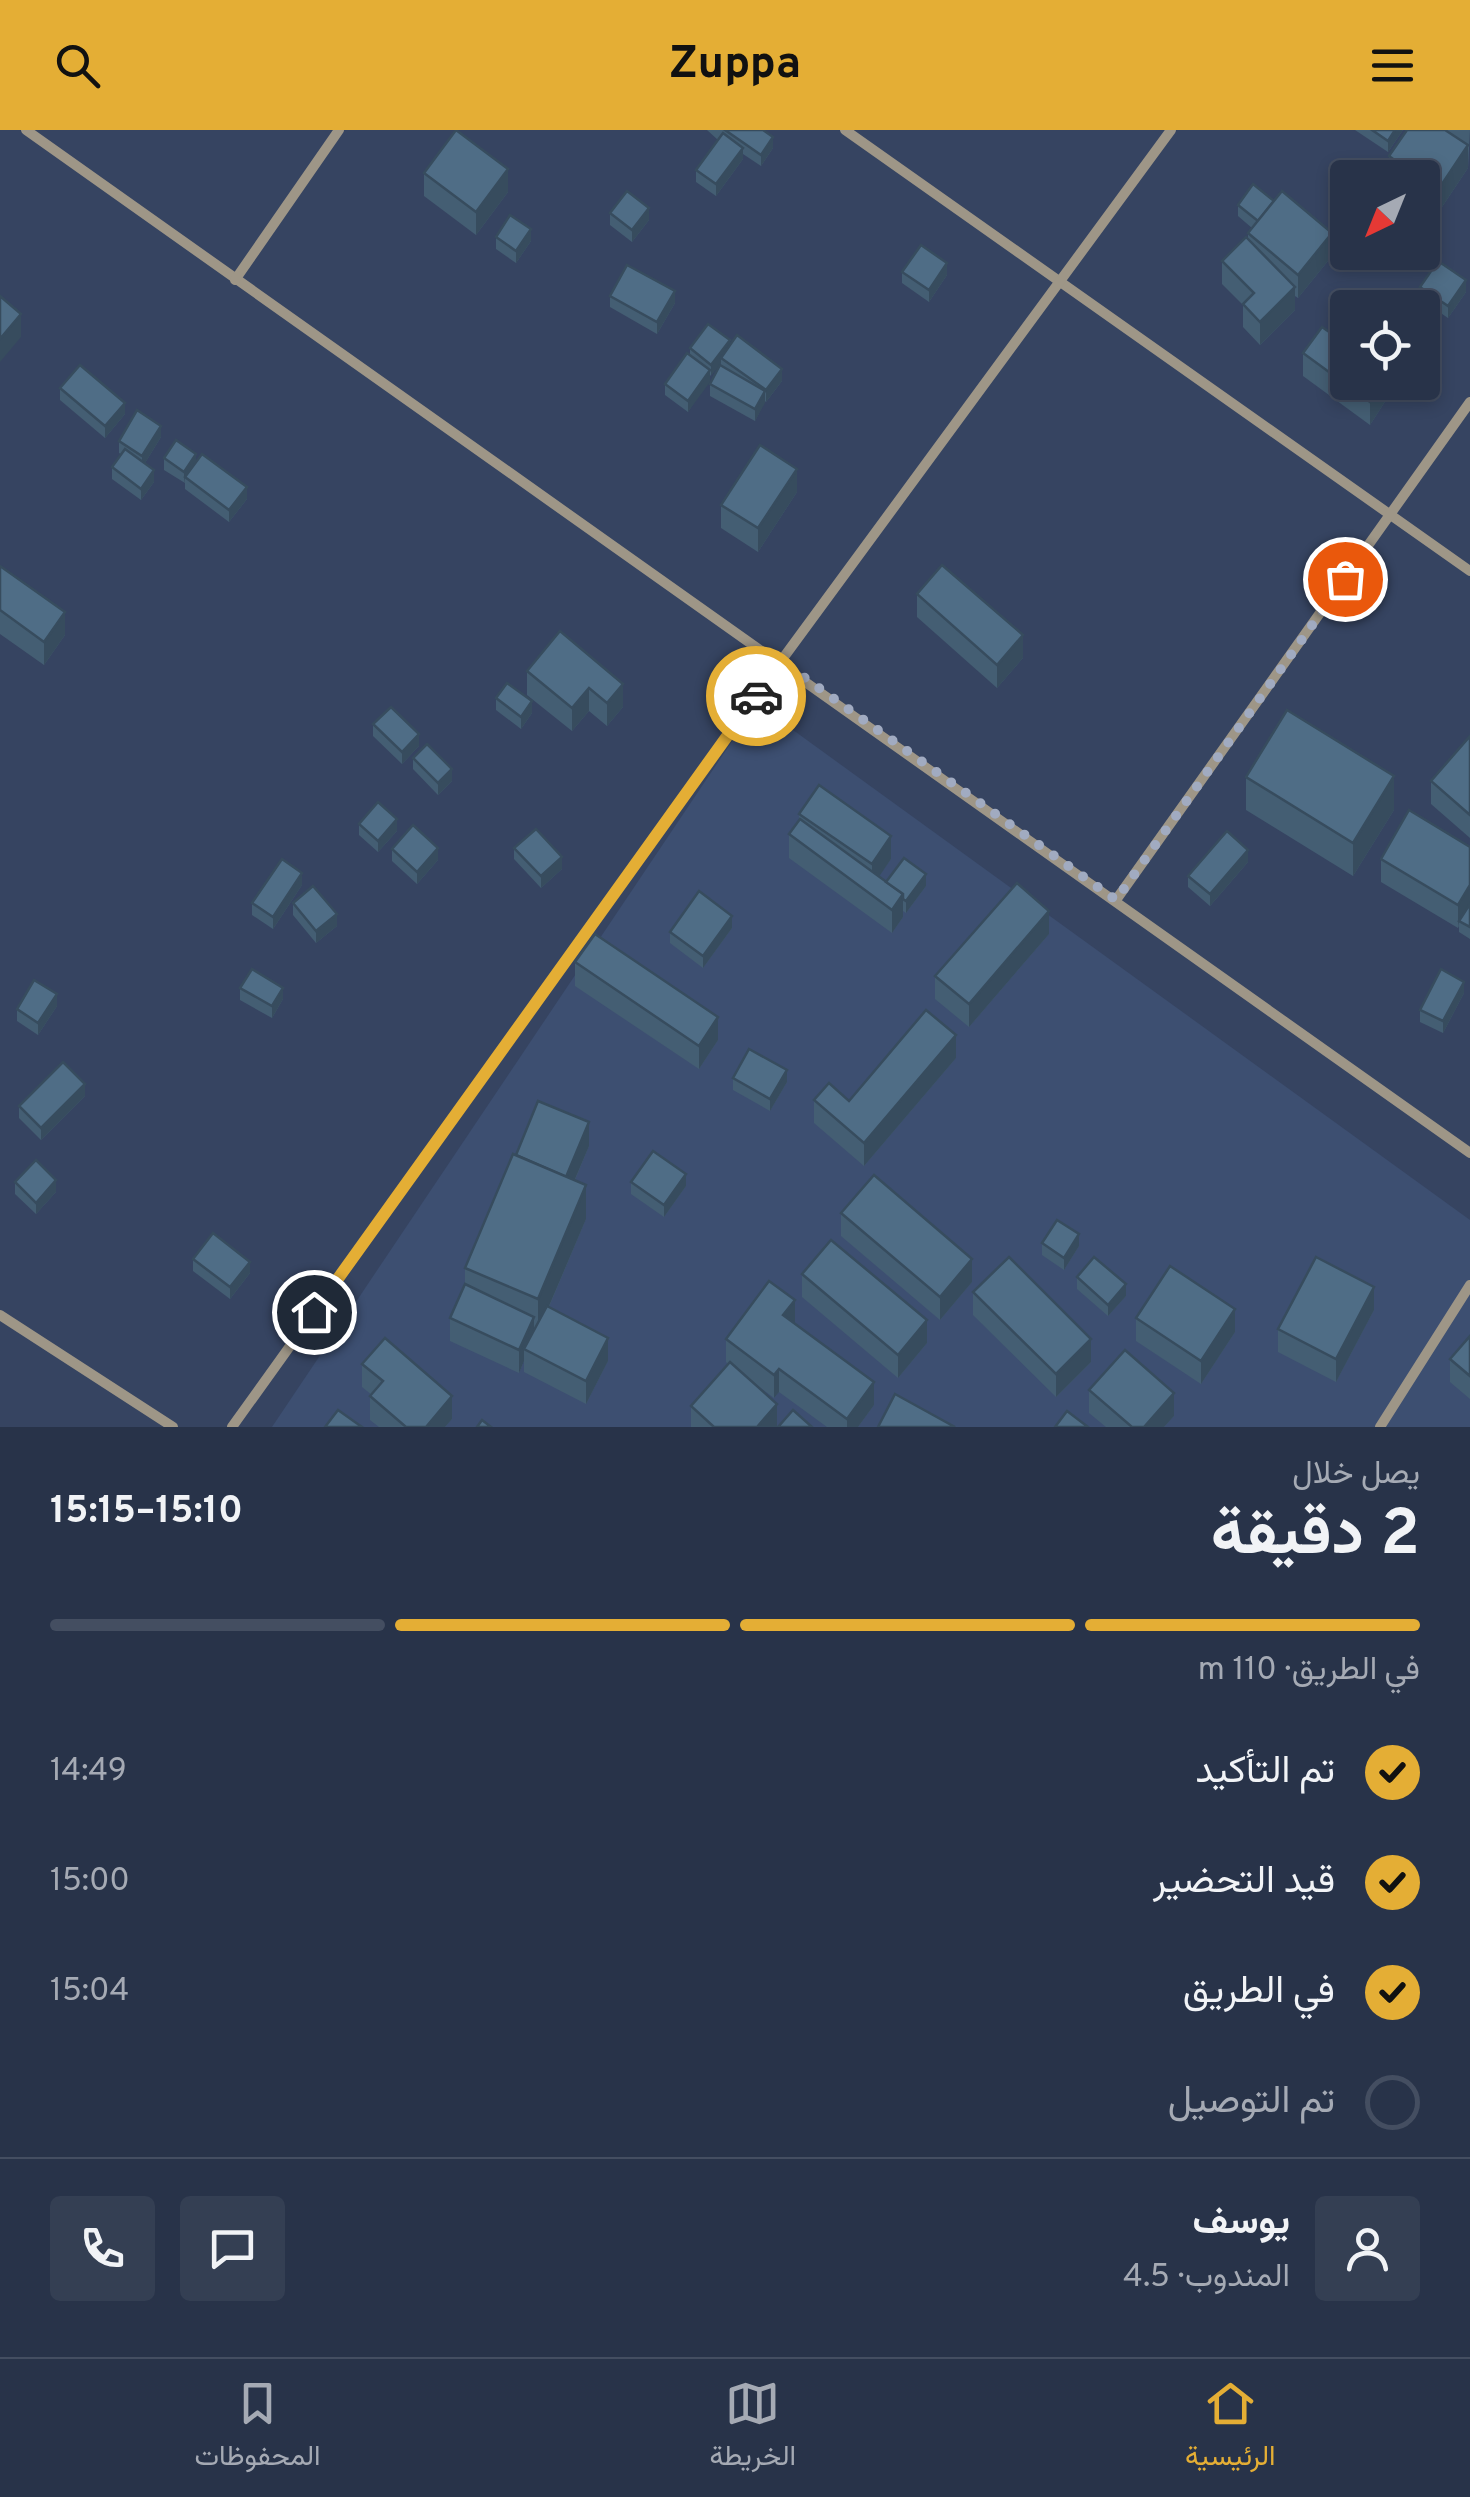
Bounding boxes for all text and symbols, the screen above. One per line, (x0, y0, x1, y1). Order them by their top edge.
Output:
text: Zuppa (669, 37, 801, 94)
icon: search (50, 38, 105, 93)
icon: menu (1365, 38, 1420, 93)
north arrow (1330, 160, 1440, 270)
map controls (1330, 160, 1440, 400)
button: locate (1330, 290, 1440, 400)
pin (1303, 537, 1388, 622)
icon: bag (1318, 552, 1373, 607)
courier (706, 646, 806, 746)
icon: car (729, 669, 784, 724)
pin (272, 1270, 357, 1355)
icon: home (287, 1285, 342, 1340)
text: يصل خلال (1292, 1455, 1420, 1495)
text: 15:10–15:15 (50, 1488, 243, 1537)
text: 2 دقيقة (1211, 1496, 1420, 1578)
text: في الطريق · 110 m (1198, 1651, 1420, 1691)
icon: check (1365, 1745, 1420, 1800)
text: تم التأكيد (1195, 1748, 1335, 1797)
text: 14:49 (50, 1752, 127, 1792)
icon: check (1365, 1855, 1420, 1910)
text: قيد التحضير (1153, 1858, 1335, 1907)
text: 15:00 (50, 1862, 130, 1902)
icon: check (1365, 1965, 1420, 2020)
text: في الطريق (1183, 1968, 1335, 2017)
text: 15:04 (50, 1972, 129, 2012)
text: تم التوصيل (1168, 2078, 1335, 2127)
button: phone (50, 2196, 155, 2301)
button: chat (180, 2196, 285, 2301)
button: person (1315, 2196, 1420, 2301)
text: يوسف (1193, 2199, 1290, 2248)
text: المندوب · 4.5 (1123, 2258, 1290, 2298)
tab: المحفوظات (194, 2376, 321, 2480)
tab: الخريطة (710, 2376, 796, 2480)
tab: الرئيسية (1185, 2376, 1276, 2480)

